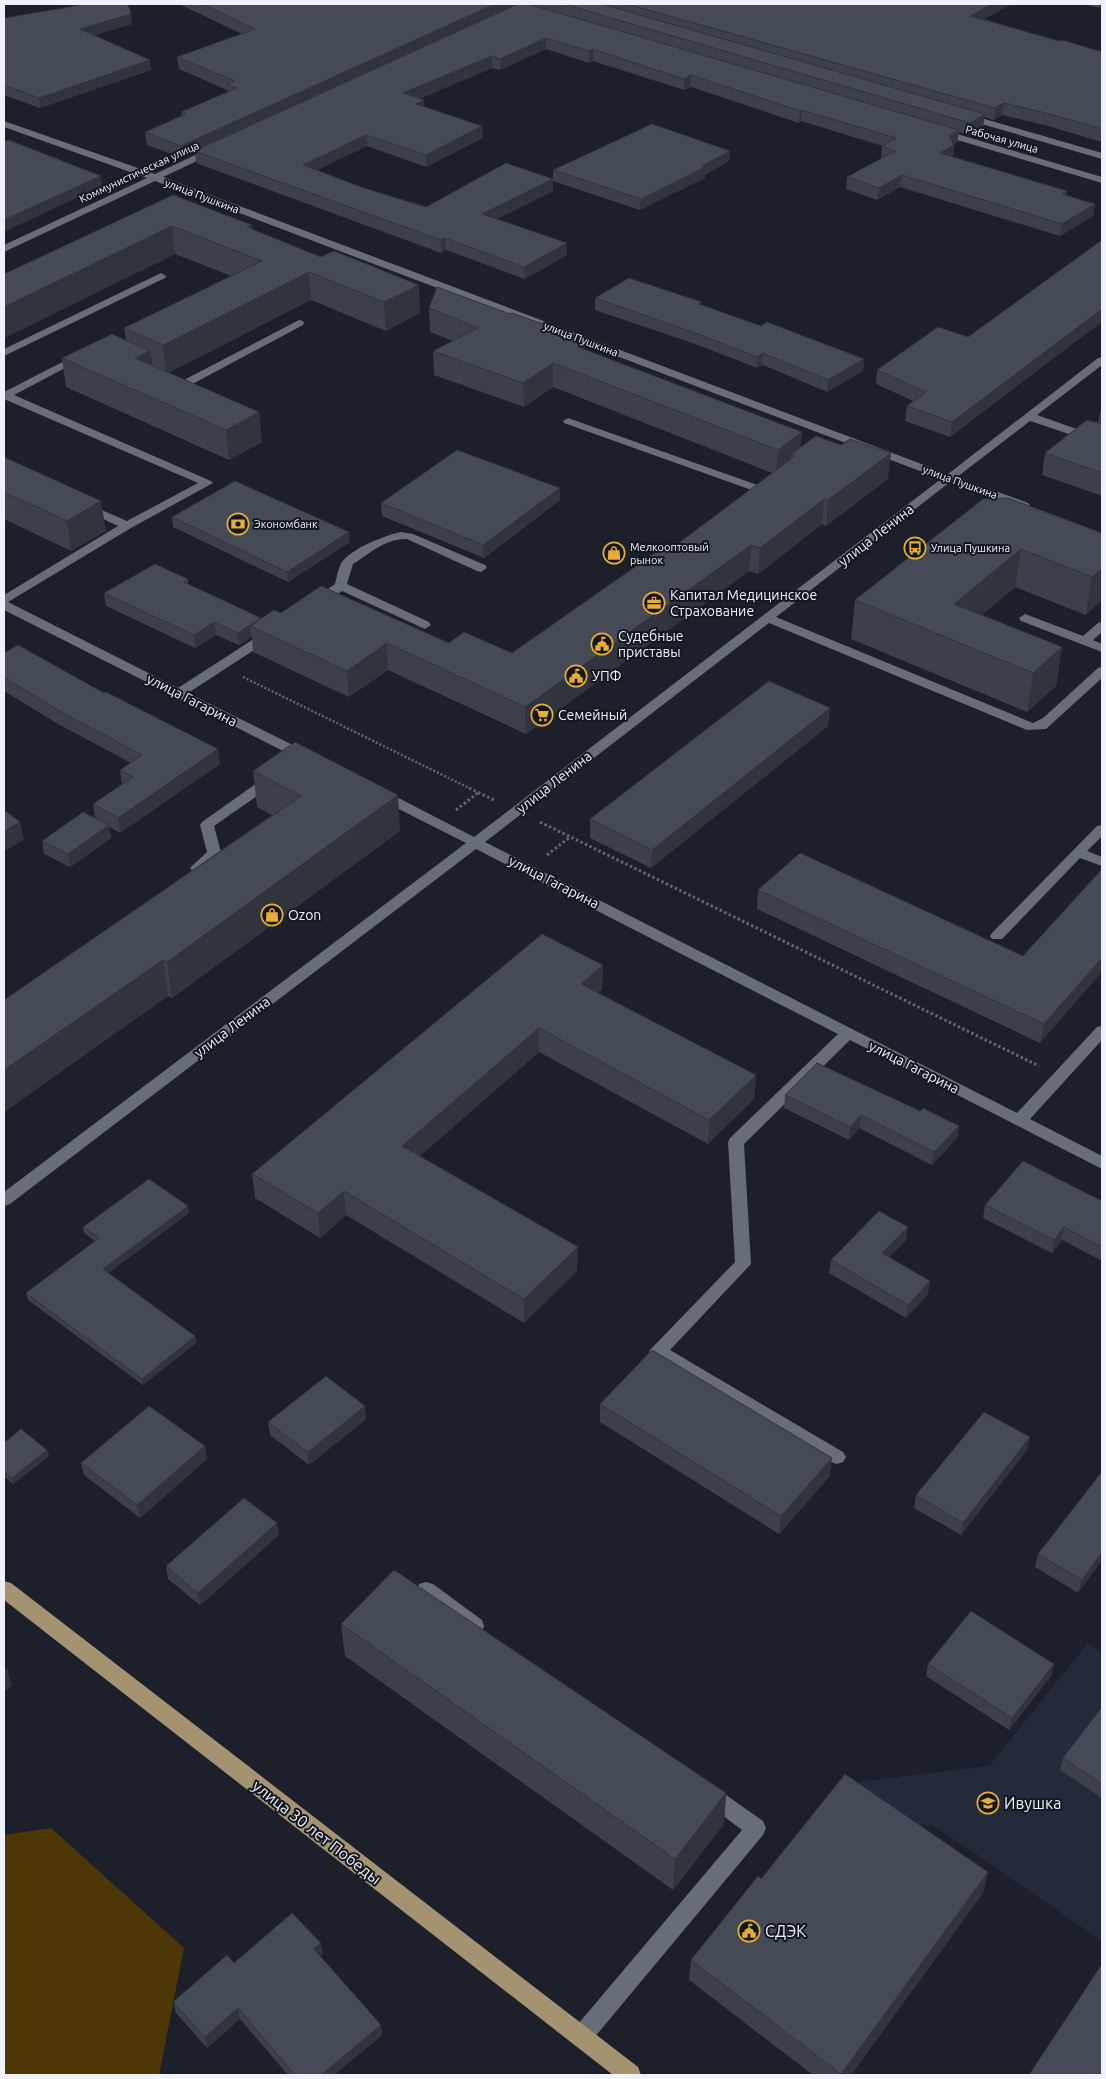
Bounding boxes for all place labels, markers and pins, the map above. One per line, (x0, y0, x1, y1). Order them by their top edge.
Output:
bank icon: Экономбанк (226, 512, 250, 536)
place label: Экономбанк (254, 518, 318, 530)
bus stop icon: Улица Пушкина (903, 536, 927, 560)
shop icon: Мелкооптовый рынок (602, 541, 626, 565)
place label: Мелкооптовый рынок (630, 541, 709, 566)
place label: Улица Пушкина (931, 542, 1010, 554)
place label: Капитал Медицинское Страхование (670, 587, 817, 619)
office icon: Капитал Медицинское Страхование (642, 591, 666, 615)
place label: Судебные приставы (618, 628, 684, 660)
public building icon: Судебные приставы (590, 632, 614, 656)
public building icon: УПФ (564, 664, 588, 688)
place label: УПФ (592, 668, 622, 684)
supermarket icon: Семейный (530, 703, 554, 727)
place label: Семейный (558, 707, 627, 723)
shop icon: Ozon (260, 903, 284, 927)
place label: Ozon (288, 907, 321, 923)
school or university icon: Ивушка (976, 1791, 1000, 1815)
place label: Ивушка (1004, 1794, 1061, 1812)
public building icon: СДЭК (737, 1919, 761, 1943)
place label: СДЭК (765, 1922, 806, 1940)

